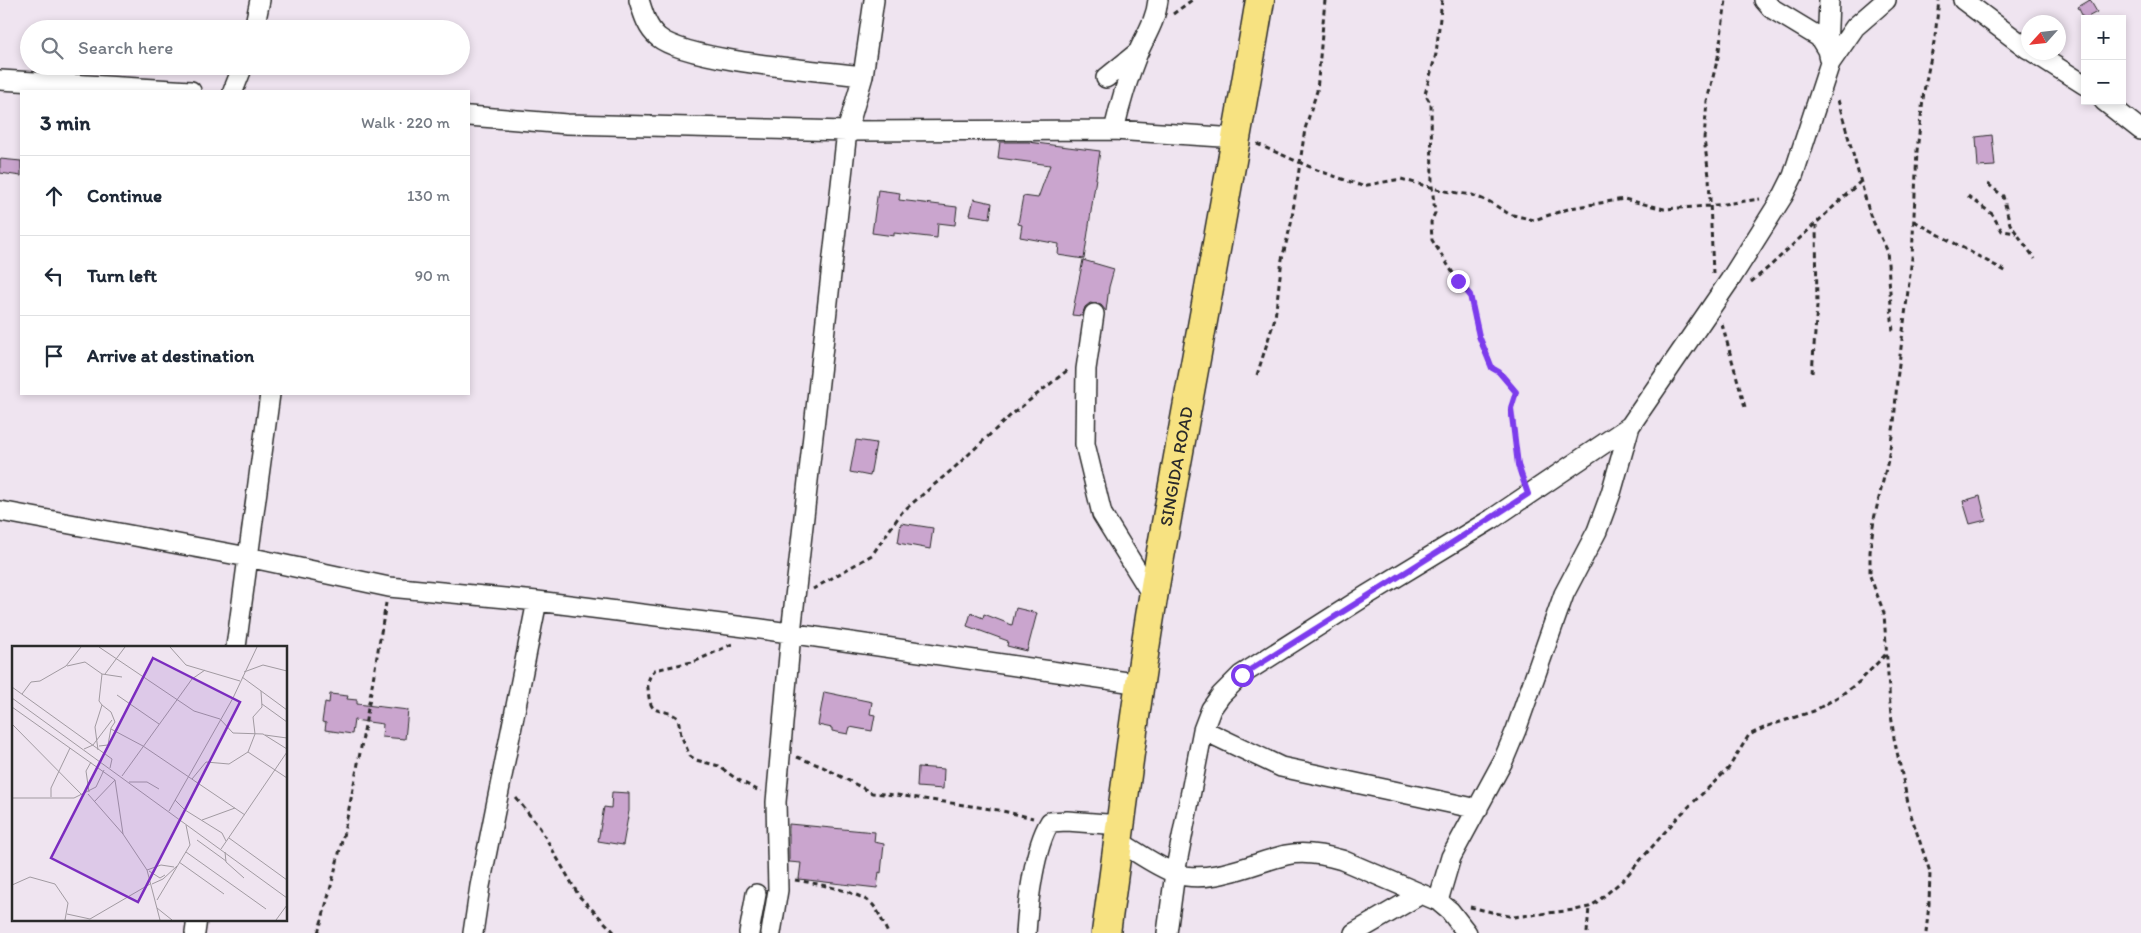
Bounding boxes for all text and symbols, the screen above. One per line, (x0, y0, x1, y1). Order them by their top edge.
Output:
north arrow (2021, 15, 2066, 60)
map controls (2081, 15, 2126, 105)
button: + (2081, 15, 2126, 60)
search box (20, 20, 470, 75)
icon: search (38, 34, 66, 62)
text: Search here (78, 36, 173, 59)
button: − (2081, 60, 2126, 105)
text: 3 min (40, 110, 90, 135)
text: Walk · 220 m (361, 113, 450, 132)
icon: ahead (40, 182, 68, 210)
text: Continue (87, 184, 162, 207)
text: 130 m (407, 186, 450, 205)
icon: left (40, 262, 68, 290)
text: Turn left (87, 264, 157, 287)
text: 90 m (415, 266, 450, 285)
route end (1447, 270, 1470, 293)
icon: arrive (40, 342, 68, 370)
text: Arrive at destination (87, 344, 254, 367)
street label: SINGIDA ROAD (1155, 405, 1198, 528)
inset map (12, 646, 288, 920)
route start (1231, 664, 1254, 687)

